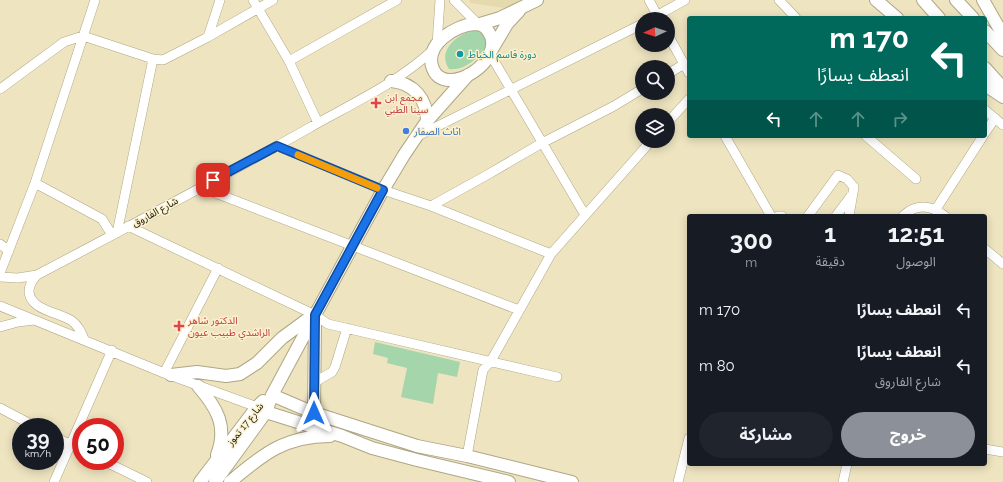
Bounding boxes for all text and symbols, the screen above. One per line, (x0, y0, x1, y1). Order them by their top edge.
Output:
north arrow (635, 12, 675, 52)
map controls (635, 12, 675, 148)
text: 170 m (829, 22, 909, 55)
icon: left (923, 32, 975, 84)
marker: دورة قاسم الخياط (455, 49, 465, 59)
place label: دورة قاسم الخياط (468, 49, 537, 62)
button: search (635, 60, 675, 100)
text: انعطف يسارًا (817, 64, 909, 85)
place label: مجمع ابن سينا الطبي (385, 92, 428, 117)
marker: مجمع ابن سينا الطبي (370, 97, 382, 109)
button: layers (635, 108, 675, 148)
icon: left (763, 108, 785, 130)
icon: ahead (805, 108, 827, 130)
icon: ahead (847, 108, 869, 130)
icon: right (889, 108, 911, 130)
marker: اثاث الصفار (401, 126, 411, 136)
place label: اثاث الصفار (413, 126, 461, 138)
pin (196, 163, 230, 197)
icon: arrive (202, 169, 224, 191)
street label: شارع الفاروق (130, 195, 181, 231)
text: 1 (824, 219, 836, 248)
text: 12:51 (888, 219, 944, 248)
text: 300 (730, 226, 773, 255)
text: دقيقة (815, 254, 845, 269)
text: الوصول (896, 254, 936, 269)
text: m (745, 255, 757, 270)
icon: left (953, 299, 975, 321)
text: 170 m (699, 301, 740, 319)
text: انعطف يسارًا (857, 301, 941, 319)
place label: الدكتور شاهر الراشدي طبيب عيون (187, 315, 270, 340)
marker: الدكتور شاهر الراشدي طبيب عيون (173, 320, 185, 332)
text: انعطف يسارًا (857, 343, 941, 361)
icon: left (953, 355, 975, 377)
text: 80 m (699, 357, 735, 375)
text: شارع الفاروق (875, 374, 941, 389)
position arrow (293, 392, 335, 434)
street label: شارع 17 تموز (224, 400, 267, 449)
button: مشاركة (699, 412, 833, 458)
button: خروج (841, 412, 975, 458)
speed limit sign: 50 (72, 418, 124, 470)
text: 39 (27, 427, 49, 451)
text: km/h (25, 448, 51, 459)

